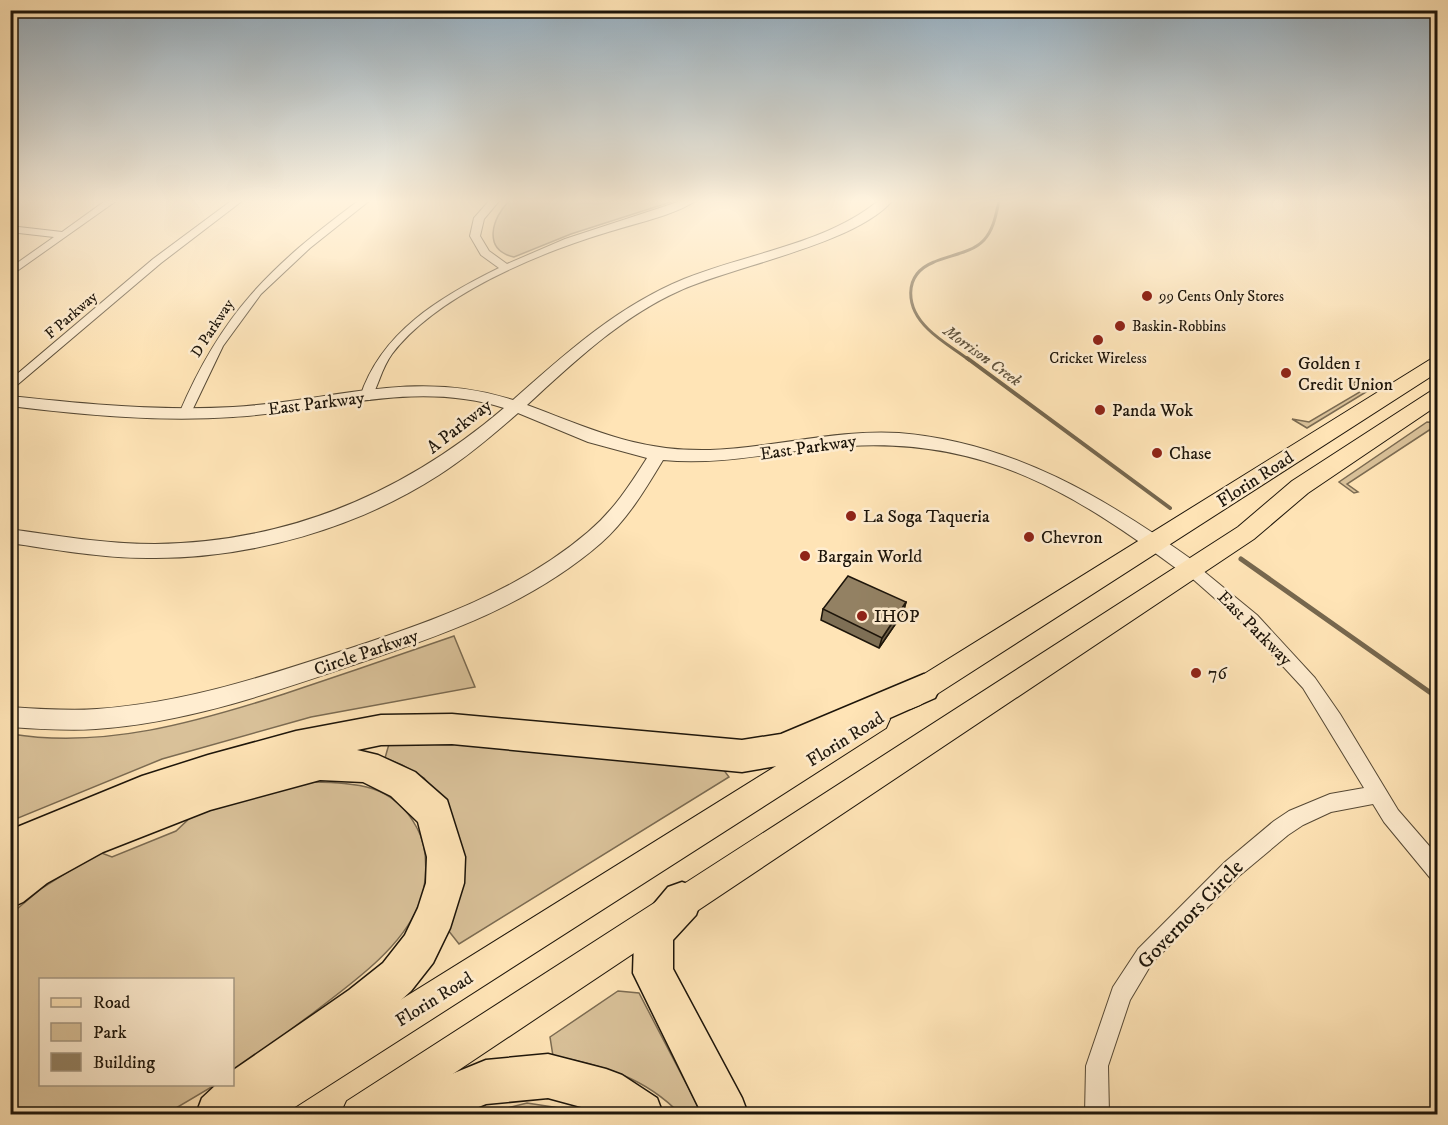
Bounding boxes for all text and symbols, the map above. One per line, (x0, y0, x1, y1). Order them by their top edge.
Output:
street label: F Parkway (41, 287, 102, 343)
place label: 99 Cents Only Stores (1158, 287, 1284, 306)
marker: 99 Cents Only Stores (1140, 289, 1154, 303)
street label: D Parkway (187, 295, 239, 361)
place label: Baskin-Robbins (1132, 317, 1226, 336)
marker: Baskin-Robbins (1113, 319, 1127, 333)
water label: Morrison Creek (939, 320, 1025, 391)
marker: Cricket Wireless (1091, 333, 1105, 347)
place label: Cricket Wireless (1049, 349, 1147, 368)
place label: Golden 1 Credit Union (1298, 353, 1394, 396)
marker: Golden 1 Credit Union (1279, 366, 1293, 380)
street label: East Parkway (267, 387, 366, 421)
street label: A Parkway (423, 394, 497, 459)
place label: Panda Wok (1112, 400, 1193, 422)
marker: Panda Wok (1093, 403, 1107, 417)
street label: East Parkway (758, 430, 858, 466)
place label: Chase (1169, 443, 1212, 465)
marker: Chase (1150, 446, 1164, 460)
street label: Florin Road (1213, 447, 1298, 513)
place label: La Soga Taqueria (863, 506, 990, 528)
marker: La Soga Taqueria (844, 509, 858, 523)
place label: Chevron (1041, 527, 1103, 549)
marker: Chevron (1022, 530, 1036, 544)
place label: Bargain World (817, 546, 922, 568)
marker: Bargain World (798, 549, 812, 563)
street label: East Parkway (1212, 587, 1297, 671)
place label: IHOP (874, 606, 919, 628)
marker: IHOP (855, 609, 869, 623)
street label: Circle Parkway (311, 625, 422, 681)
place label: 76 (1208, 663, 1227, 685)
marker: 76 (1189, 666, 1203, 680)
street label: Florin Road (803, 707, 888, 772)
street label: Governors Circle (1132, 854, 1250, 975)
street label: Florin Road (392, 967, 477, 1032)
legend (39, 978, 234, 1086)
text: Road (93, 992, 130, 1014)
text: Park (93, 1022, 127, 1044)
text: Building (93, 1052, 155, 1074)

